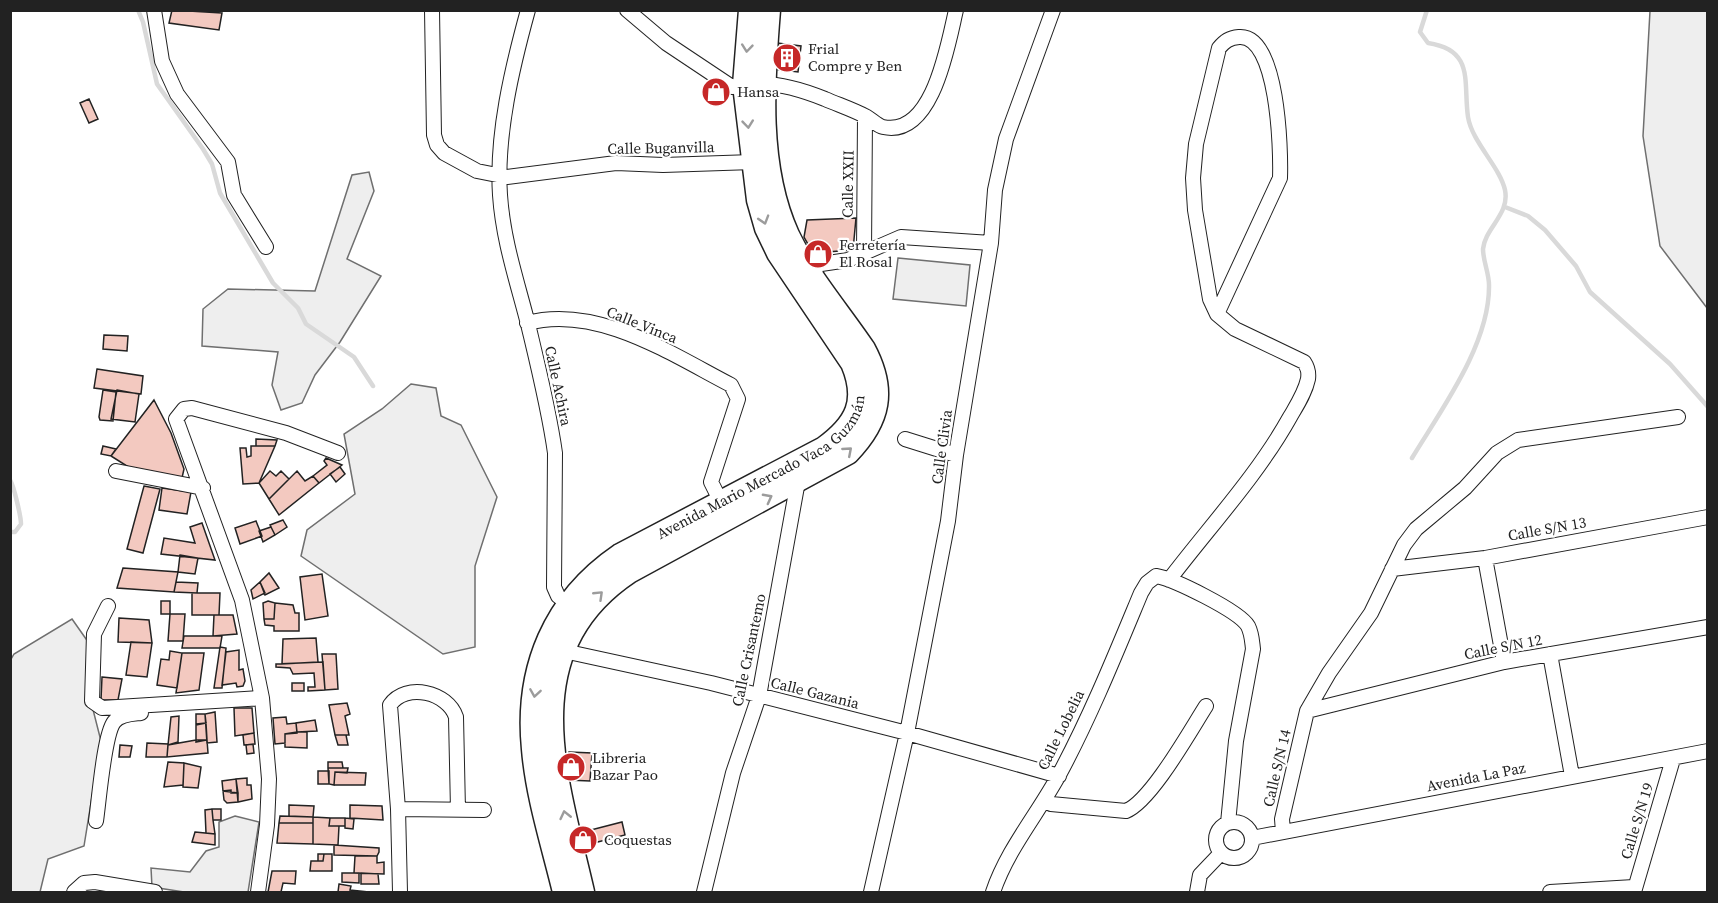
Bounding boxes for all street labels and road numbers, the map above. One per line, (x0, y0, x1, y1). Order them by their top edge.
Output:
street label: Calle Buganvilla (607, 136, 715, 159)
street label: Calle XXII (836, 150, 859, 218)
street label: Calle Vinca (604, 301, 681, 348)
street label: Calle Achira (540, 344, 577, 428)
street label: Avenida Mario Mercado Vaca Guzmán (653, 394, 869, 544)
street label: Calle Clivia (926, 408, 957, 486)
street label: Calle S/N 13 (1506, 511, 1588, 546)
street label: Calle Crisantemo (726, 592, 771, 708)
street label: Calle S/N 12 (1462, 629, 1544, 664)
street label: Calle Gazania (769, 671, 862, 714)
street label: Calle Lobelia (1032, 686, 1089, 773)
street label: Calle S/N 14 (1257, 727, 1296, 809)
street label: Avenida La Paz (1425, 757, 1527, 796)
street label: Calle S/N 19 (1615, 780, 1658, 862)

